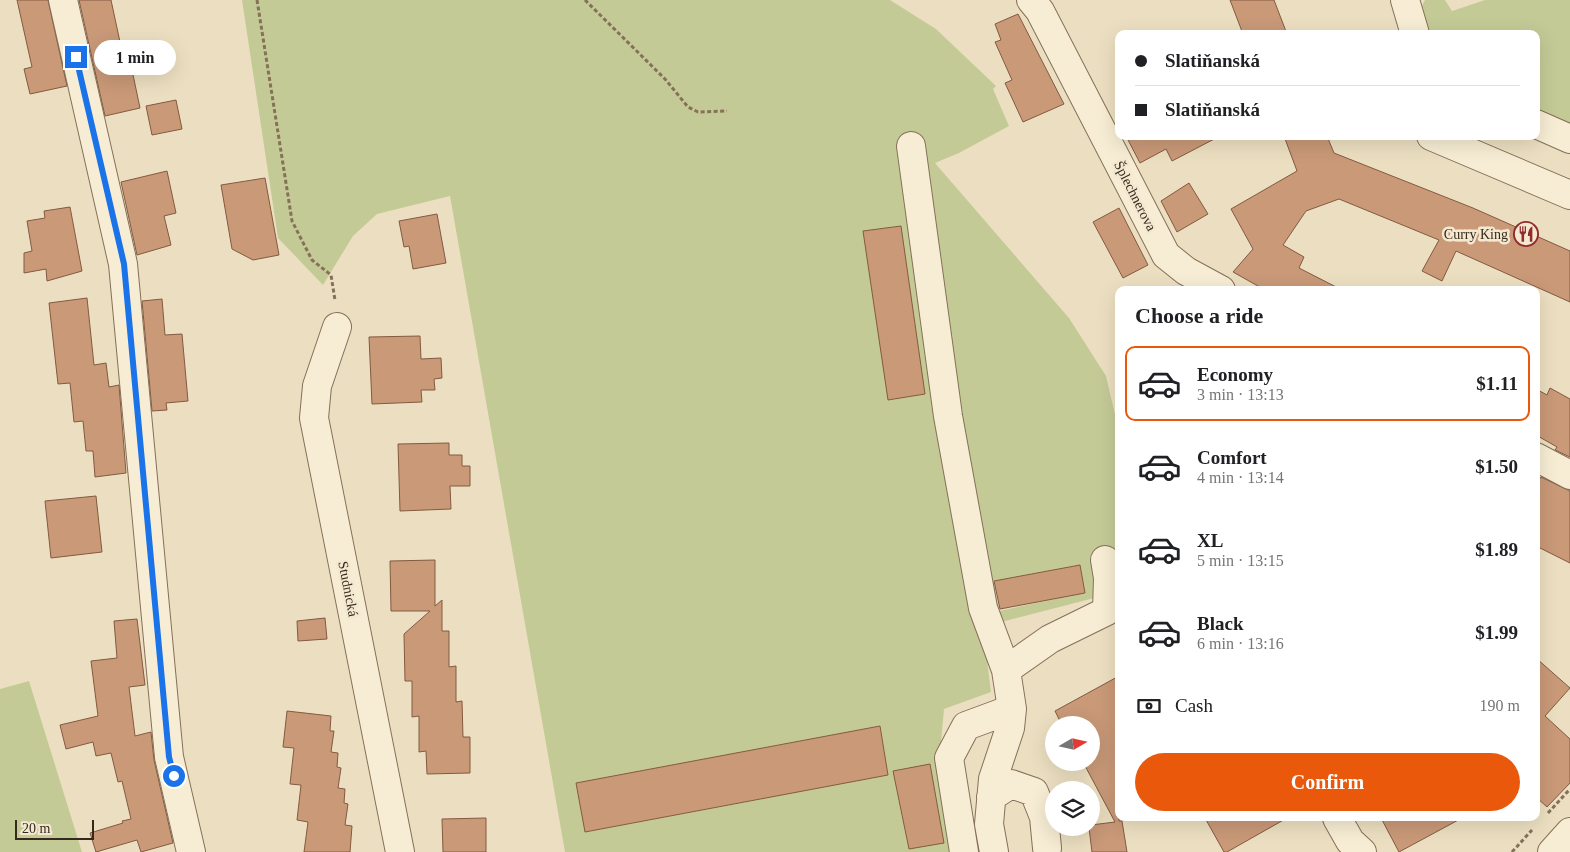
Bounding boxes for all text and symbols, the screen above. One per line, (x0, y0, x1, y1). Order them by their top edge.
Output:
callout: 1 min (94, 40, 176, 74)
route end (65, 46, 87, 68)
text: 1 min (116, 49, 154, 66)
text: Slatiňanská (1165, 50, 1260, 71)
text: Slatiňanská (1165, 99, 1260, 120)
street label: Šplechnerova (1111, 158, 1160, 234)
restaurant icon: Curry King (1513, 221, 1539, 247)
place label: Curry King (1444, 227, 1508, 242)
text: Choose a ride (1135, 303, 1263, 328)
icon: car (1137, 361, 1182, 406)
text: Economy (1197, 364, 1273, 385)
text: $1.11 (1476, 373, 1518, 394)
text: 3 min · 13:13 (1197, 386, 1284, 403)
icon: car (1137, 444, 1182, 489)
text: Comfort (1197, 447, 1267, 468)
text: $1.50 (1475, 456, 1518, 477)
text: 4 min · 13:14 (1197, 469, 1284, 486)
icon: car (1137, 527, 1182, 572)
text: XL (1197, 530, 1223, 551)
text: $1.89 (1475, 539, 1518, 560)
text: 5 min · 13:15 (1197, 552, 1284, 569)
street label: Studnická (335, 560, 361, 619)
icon: car (1137, 610, 1182, 655)
text: Black (1197, 613, 1243, 634)
text: $1.99 (1475, 622, 1518, 643)
text: 6 min · 13:16 (1197, 635, 1284, 652)
icon: cash (1135, 692, 1163, 720)
text: Cash (1175, 695, 1213, 716)
text: 190 m (1480, 697, 1520, 714)
north arrow (1045, 716, 1100, 771)
map controls (1045, 716, 1100, 836)
button: Confirm (1135, 753, 1520, 811)
route start (163, 765, 185, 787)
button: layers (1045, 781, 1100, 836)
scale bar (15, 817, 94, 840)
text: 20 m (22, 821, 50, 836)

